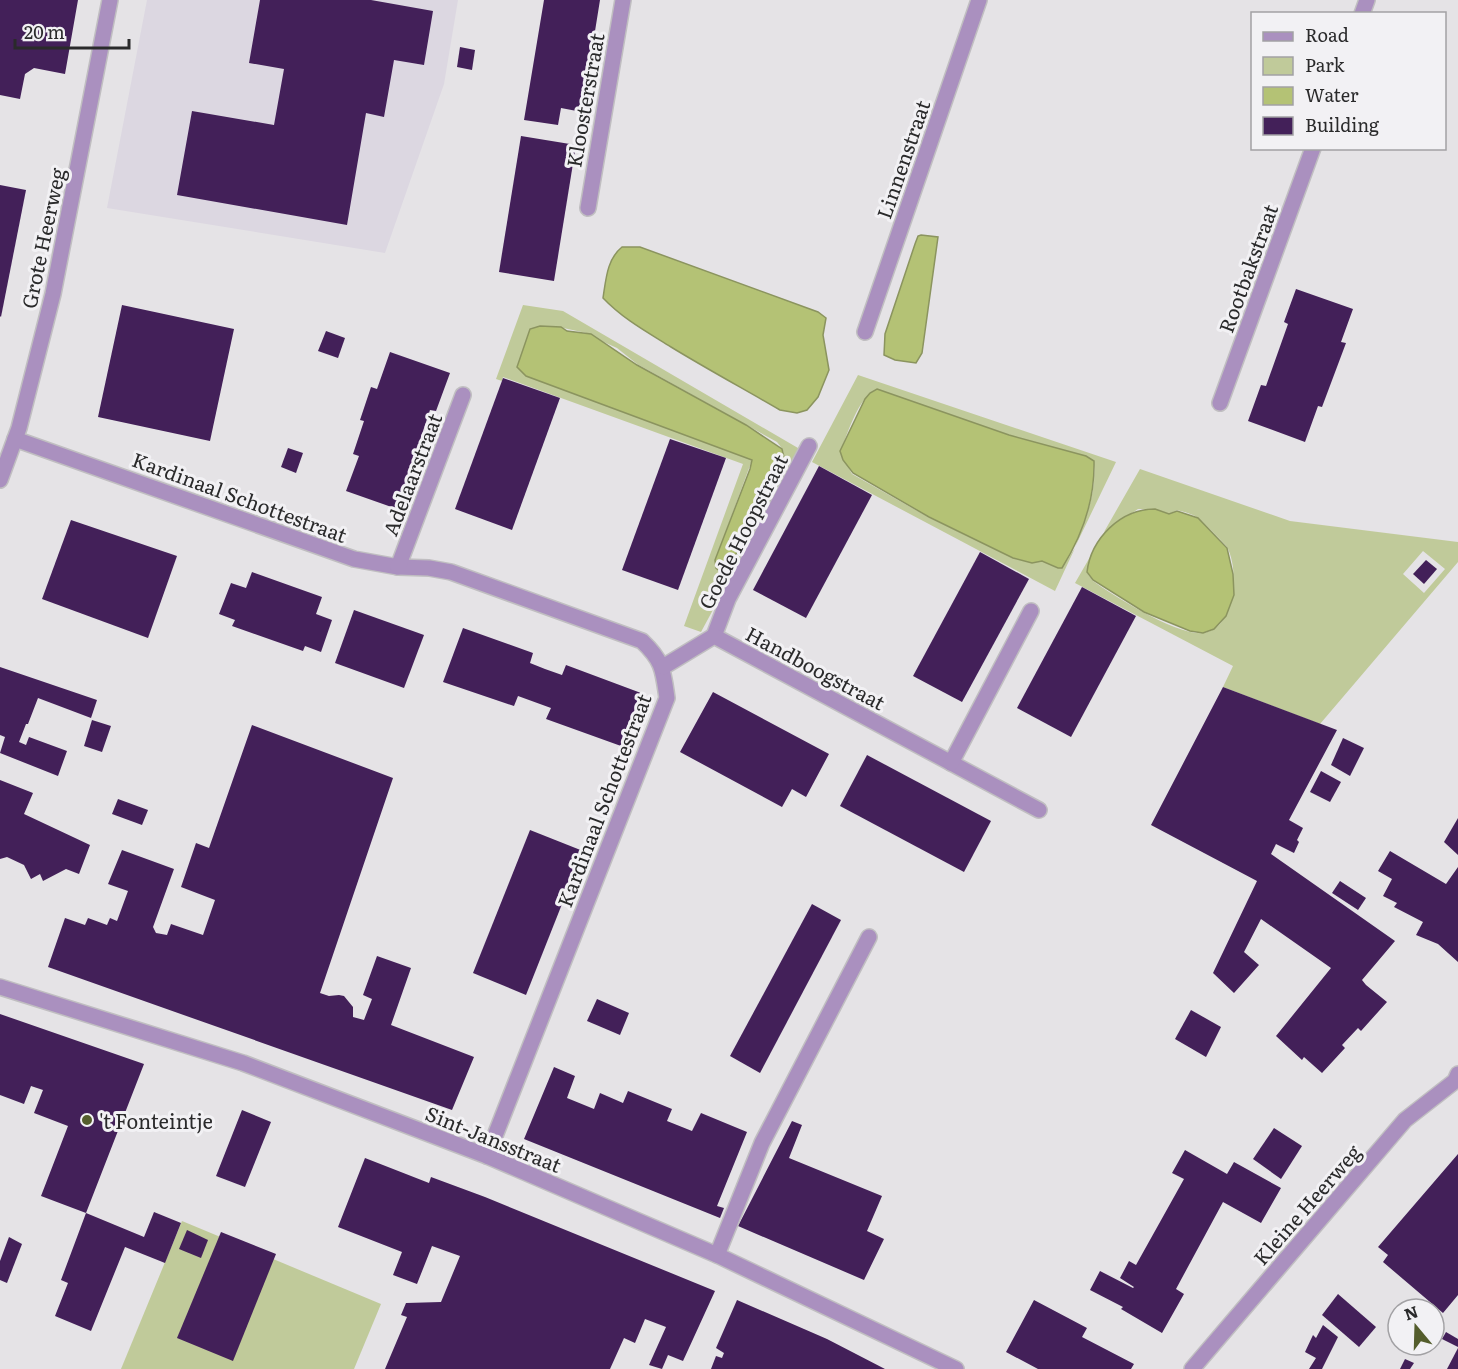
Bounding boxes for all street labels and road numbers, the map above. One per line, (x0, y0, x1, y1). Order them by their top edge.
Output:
street label: Kloosterstraat (557, 30, 611, 170)
street label: Linnenstraat (868, 96, 936, 222)
street label: Grote Heerweg (12, 164, 72, 311)
street label: Rootbakstraat (1210, 199, 1284, 337)
street label: Adelaarstraat (374, 408, 448, 540)
street label: Kardinaal Schottestraat (128, 443, 352, 549)
street label: Goede Hoopstraat (690, 448, 794, 614)
street label: Handboogstraat (741, 618, 891, 716)
street label: Kardinaal Schottestraat (548, 689, 658, 911)
street label: Sint-Jansstraat (422, 1097, 566, 1179)
street label: Kleine Heerweg (1245, 1136, 1367, 1271)

